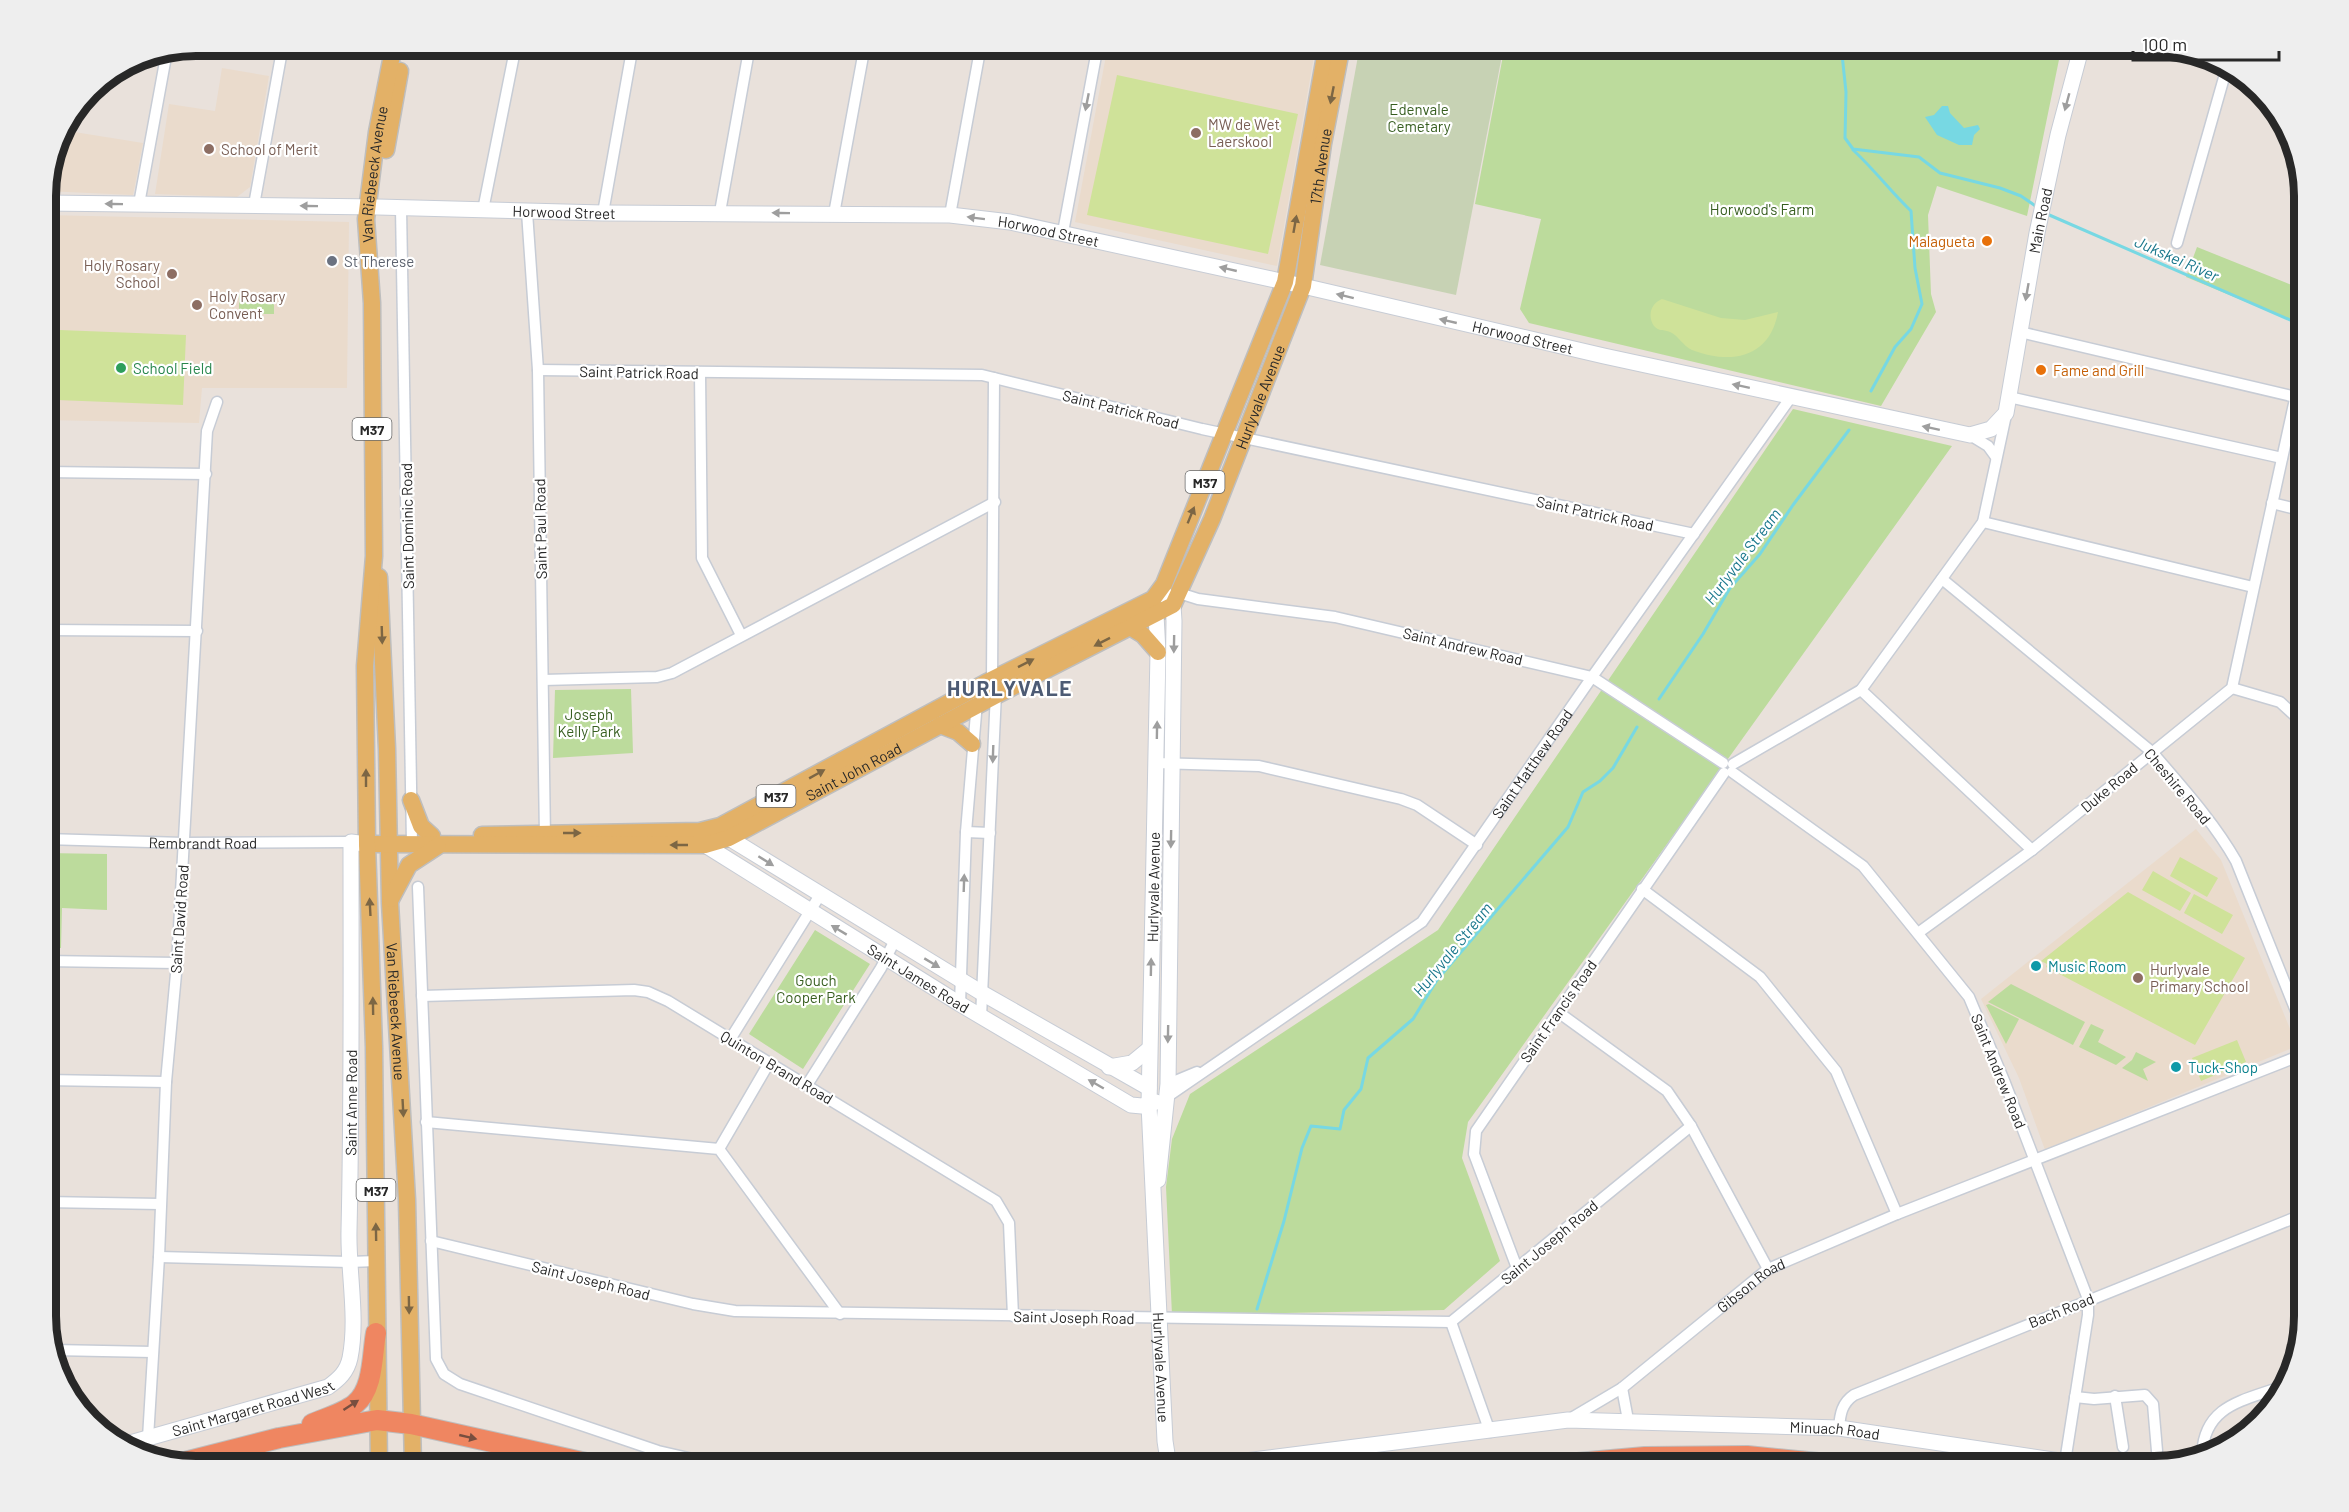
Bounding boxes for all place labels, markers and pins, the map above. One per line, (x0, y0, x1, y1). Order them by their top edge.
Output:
place label: MW de Wet Laerskool (1208, 115, 1280, 150)
marker: MW de Wet Laerskool (1189, 126, 1203, 140)
place label: School of Merit (221, 140, 318, 158)
marker: School of Merit (202, 142, 216, 156)
place label: Malagueta (1908, 232, 1975, 250)
marker: Malagueta (1980, 234, 1994, 248)
place label: St Therese (344, 252, 414, 270)
marker: St Therese (325, 254, 339, 268)
place label: Holy Rosary School (84, 256, 160, 291)
marker: Holy Rosary School (165, 267, 179, 281)
place label: Holy Rosary Convent (209, 287, 285, 322)
marker: Holy Rosary Convent (190, 298, 204, 312)
place label: School Field (133, 359, 212, 377)
marker: School Field (114, 361, 128, 375)
place label: Fame and Grill (2053, 361, 2144, 379)
marker: Fame and Grill (2034, 363, 2048, 377)
place label: Music Room (2048, 957, 2127, 975)
marker: Music Room (2029, 959, 2043, 973)
place label: Hurlyvale Primary School (2150, 960, 2248, 995)
marker: Hurlyvale Primary School (2131, 971, 2145, 985)
place label: Tuck-Shop (2188, 1058, 2258, 1076)
marker: Tuck-Shop (2169, 1060, 2183, 1074)

